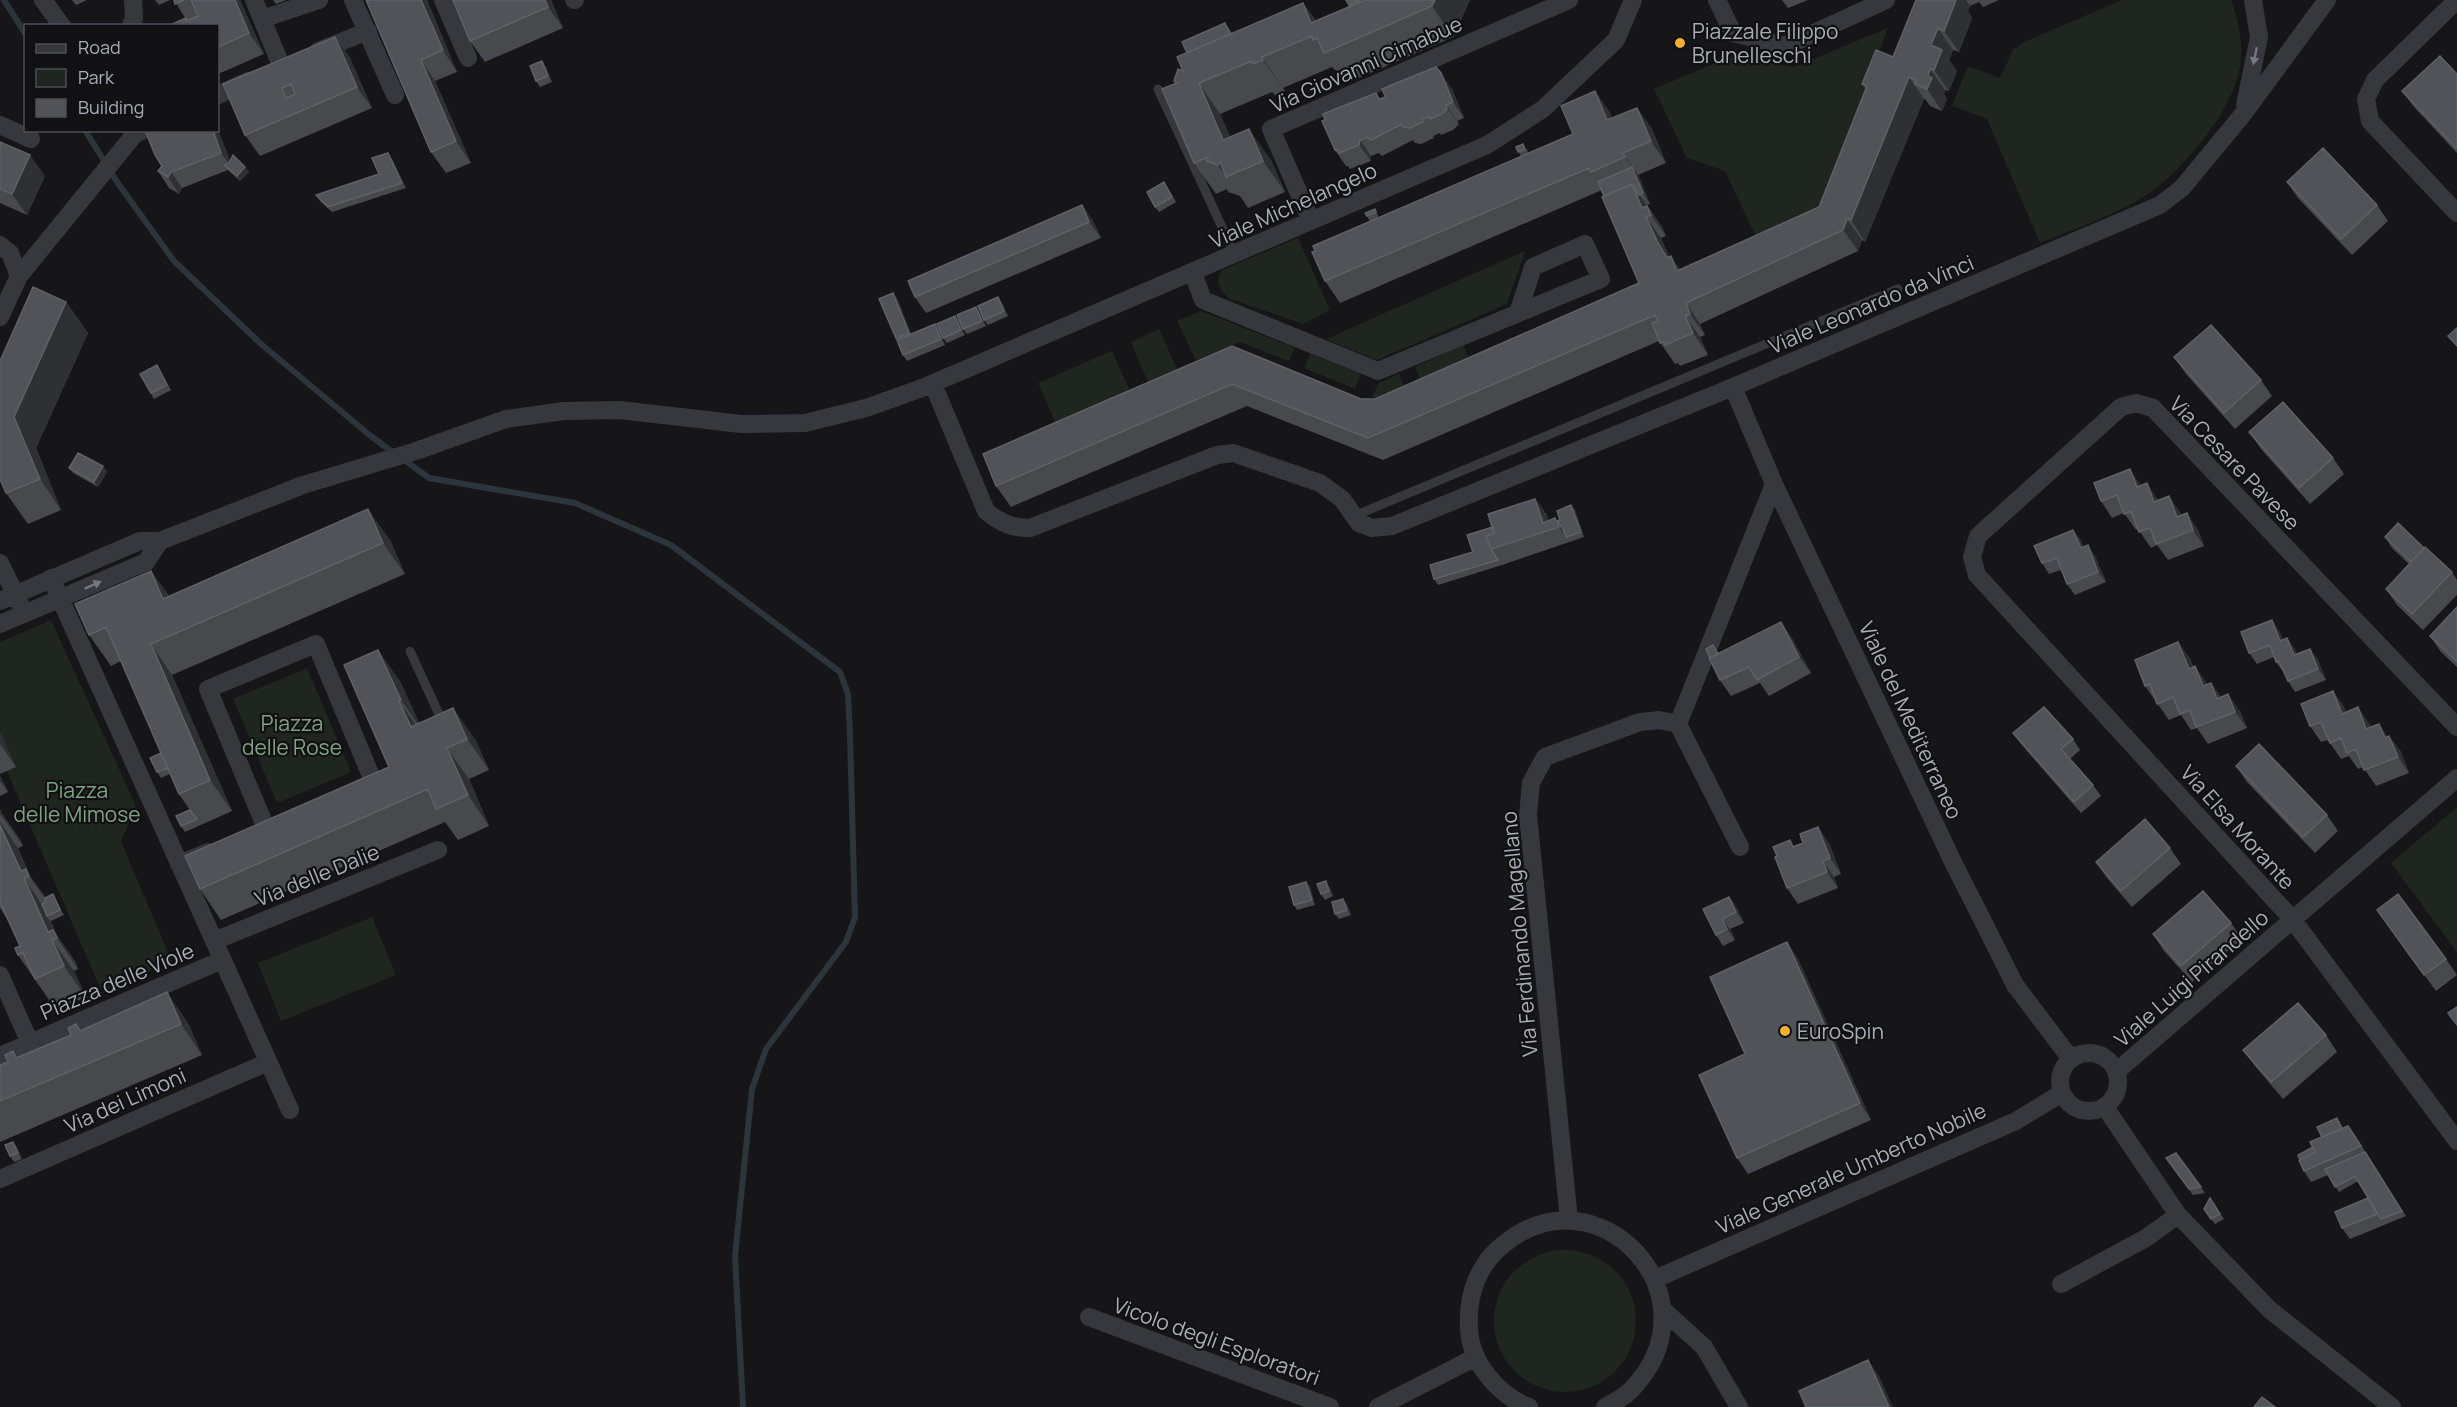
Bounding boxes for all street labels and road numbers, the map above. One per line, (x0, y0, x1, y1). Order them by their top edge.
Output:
street label: Via Giovanni Cimabue (1266, 9, 1466, 119)
street label: Viale Michelangelo (1205, 156, 1381, 254)
street label: Viale Leonardo da Vinci (1764, 248, 1978, 360)
street label: Via Cesare Pavese (2164, 390, 2306, 536)
street label: Viale del Mediterraneo (1853, 617, 1969, 823)
street label: Via Elsa Morante (2175, 759, 2301, 895)
street label: Via Ferdinando Magellano (1494, 810, 1544, 1058)
street label: Via delle Dalie (251, 837, 383, 913)
street label: Viale Luigi Pirandello (2108, 903, 2274, 1053)
street label: Piazza delle Viole (36, 936, 198, 1026)
street label: Via dei Limoni (60, 1061, 190, 1139)
street label: Viale Generale Umberto Nobile (1712, 1096, 1990, 1240)
street label: Vicolo degli Esploratori (1110, 1291, 1324, 1391)

